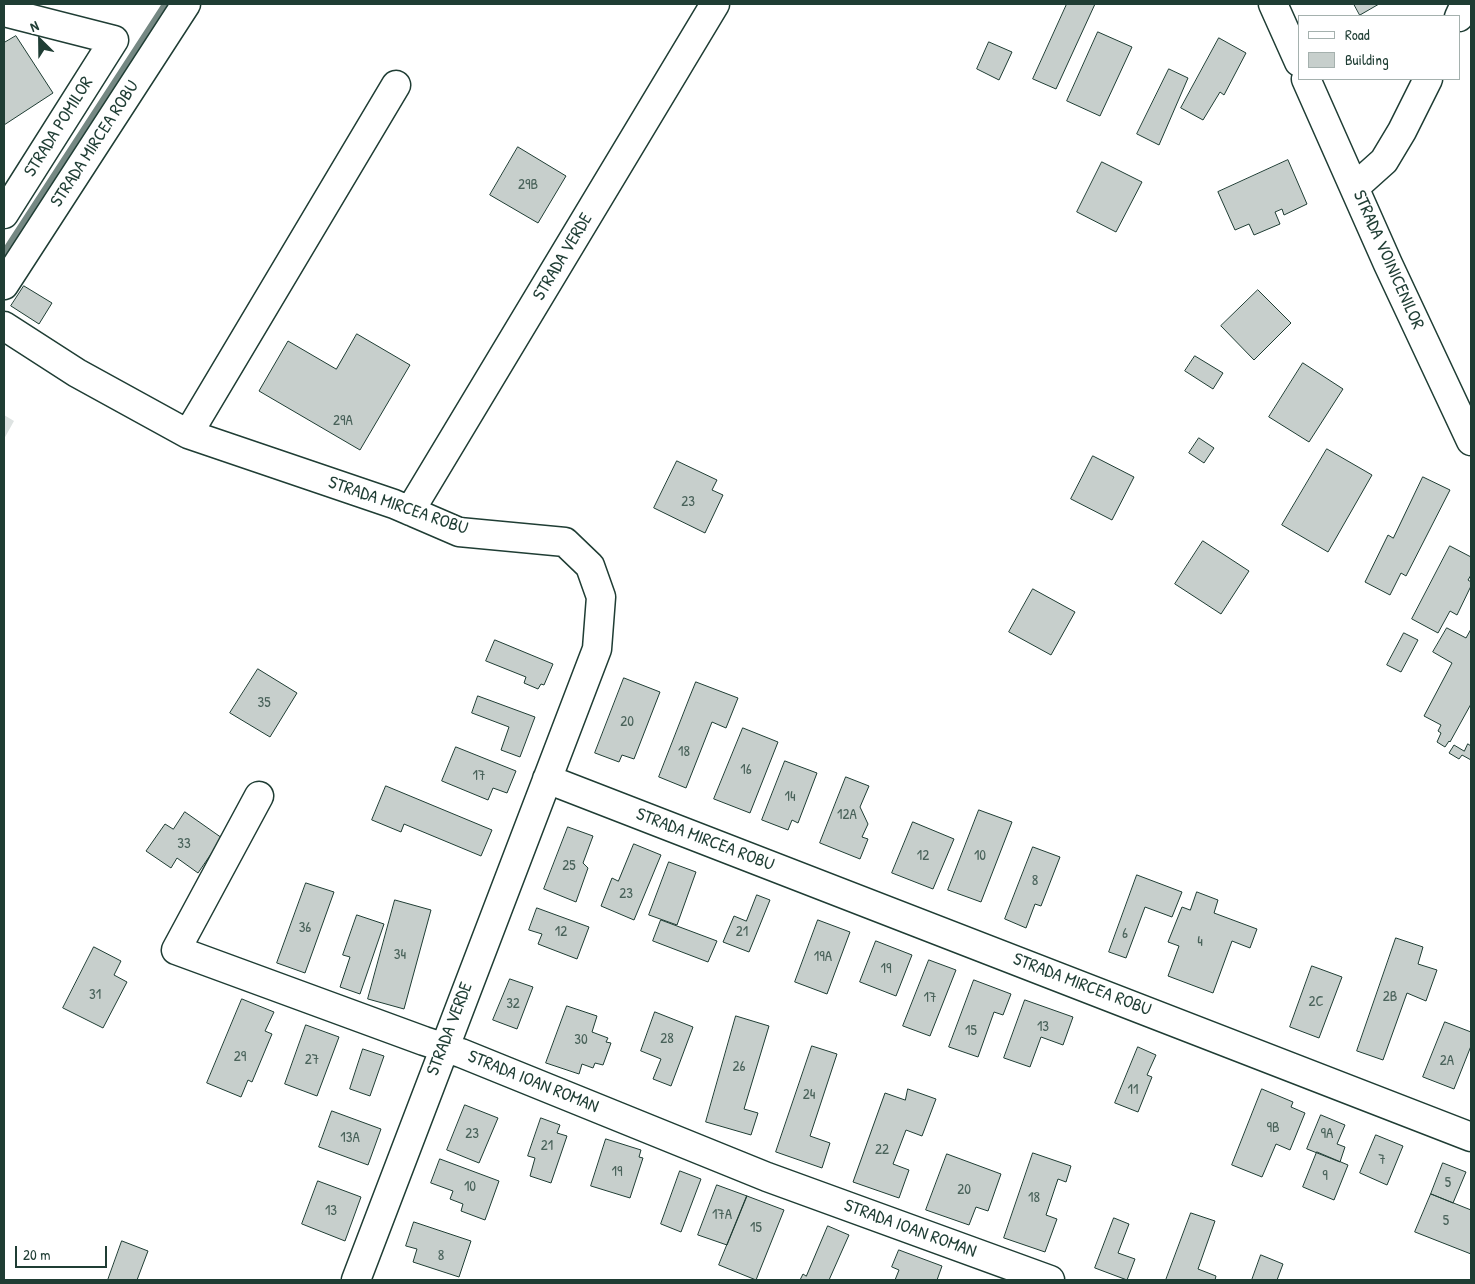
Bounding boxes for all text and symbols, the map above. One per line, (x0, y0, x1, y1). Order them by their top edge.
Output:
north arrow (15, 15, 65, 65)
legend (1298, 15, 1460, 80)
text: N (27, 16, 41, 36)
text: Road (1345, 24, 1370, 45)
text: Building (1345, 49, 1389, 70)
street label: STRADA POMILOR (20, 73, 98, 181)
street label: STRADA MIRCEA ROBU (46, 77, 144, 211)
house number: 29B (518, 176, 538, 194)
street label: STRADA VOINICENILOR (1348, 187, 1428, 333)
street label: STRADA VERDE (529, 209, 597, 305)
house number: 29A (333, 412, 353, 430)
street label: STRADA MIRCEA ROBU (325, 472, 471, 540)
house number: 23 (681, 493, 695, 511)
house number: 35 (257, 694, 271, 712)
house number: 20 (620, 713, 634, 731)
house number: 18 (678, 743, 690, 761)
house number: 16 (740, 761, 752, 779)
house number: 17 (473, 767, 485, 785)
house number: 14 (784, 788, 796, 806)
street label: STRADA MIRCEA ROBU (633, 804, 777, 876)
house number: 12A (837, 806, 857, 824)
house number: 33 (177, 835, 191, 853)
house number: 12 (917, 847, 929, 865)
house number: 10 (974, 847, 986, 865)
house number: 25 (562, 857, 576, 875)
house number: 8 (1032, 872, 1038, 890)
house number: 23 (619, 885, 633, 903)
house number: 36 (299, 919, 311, 937)
house number: 12 (555, 923, 567, 941)
house number: 21 (736, 923, 748, 941)
house number: 6 (1122, 925, 1128, 943)
house number: 4 (1197, 933, 1203, 951)
house number: 34 (394, 946, 406, 964)
house number: 19A (814, 948, 832, 966)
street label: STRADA MIRCEA ROBU (1010, 949, 1154, 1021)
house number: 19 (881, 960, 891, 978)
street label: STRADA VERDE (422, 979, 478, 1079)
house number: 31 (89, 986, 101, 1004)
house number: 2B (1383, 988, 1397, 1006)
house number: 17 (924, 989, 936, 1007)
house number: 2C (1308, 993, 1324, 1011)
house number: 32 (506, 995, 520, 1013)
house number: 13 (1037, 1018, 1049, 1036)
house number: 15 (965, 1022, 977, 1040)
house number: 28 (660, 1030, 674, 1048)
house number: 30 (574, 1031, 588, 1049)
street label: STRADA IOAN ROMAN (464, 1046, 602, 1118)
house number: 29 (234, 1048, 246, 1066)
house number: 27 (305, 1051, 319, 1069)
house number: 2A (1440, 1052, 1454, 1070)
house number: 26 (732, 1058, 746, 1076)
house number: 11 (1128, 1081, 1138, 1099)
house number: 24 (803, 1086, 815, 1104)
house number: 9B (1266, 1119, 1280, 1137)
house number: 23 (465, 1125, 479, 1143)
house number: 9A (1321, 1125, 1333, 1143)
house number: 13A (340, 1129, 360, 1147)
house number: 21 (541, 1137, 553, 1155)
house number: 22 (875, 1141, 889, 1159)
house number: 7 (1378, 1151, 1386, 1169)
house number: 19 (612, 1163, 622, 1181)
house number: 9 (1322, 1167, 1328, 1185)
house number: 5 (1445, 1174, 1451, 1192)
house number: 10 (464, 1178, 476, 1196)
house number: 20 (957, 1181, 971, 1199)
house number: 18 (1028, 1189, 1040, 1207)
street label: STRADA IOAN ROMAN (841, 1195, 979, 1263)
house number: 13 (325, 1202, 337, 1220)
house number: 17A (712, 1206, 732, 1224)
house number: 5 (1443, 1212, 1449, 1230)
house number: 15 (750, 1219, 762, 1237)
scale bar (18, 1236, 110, 1268)
text: 20 m (23, 1244, 50, 1265)
house number: 8 (438, 1247, 444, 1265)

